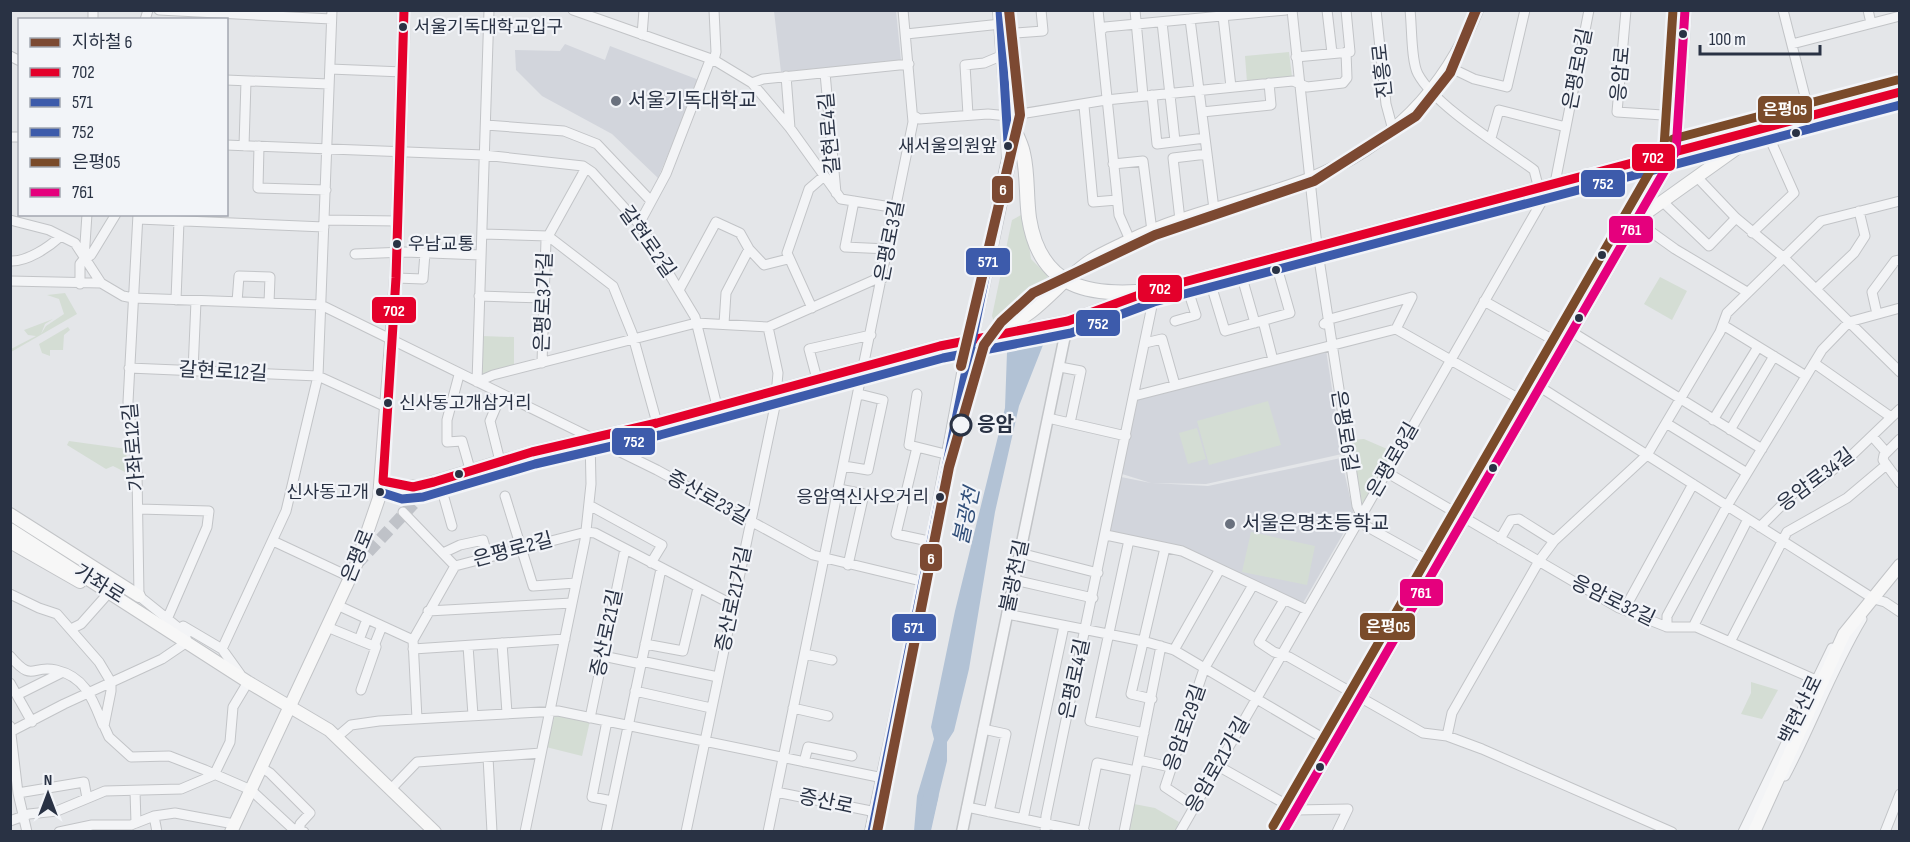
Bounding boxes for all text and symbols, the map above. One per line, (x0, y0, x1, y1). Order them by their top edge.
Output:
place label: 서울기독대학교입구 (414, 17, 563, 38)
legend (18, 18, 228, 216)
scale bar (1700, 18, 1820, 56)
marker: 서울기독대학교입구 (397, 21, 409, 33)
street label: 은평로9길 (1558, 26, 1598, 112)
unlabelled marker (1677, 28, 1689, 40)
text: 100 m (1709, 29, 1746, 50)
text: 지하철 6 (72, 32, 133, 53)
street label: 진흥로 (1368, 42, 1398, 100)
street label: 응암로 (1607, 45, 1635, 103)
text: 702 (72, 62, 95, 83)
place label: 서울기독대학교 (628, 89, 757, 113)
street label: 갈현로4길 (814, 91, 846, 175)
text: 571 (72, 92, 93, 113)
marker: 서울기독대학교 (609, 94, 623, 108)
line badge: 은평05 (1757, 95, 1813, 124)
text: 은평05 (1763, 101, 1807, 120)
text: 752 (72, 122, 94, 143)
unlabelled marker (1790, 127, 1802, 139)
place label: 새서울의원앞 (898, 136, 997, 157)
marker: 새서울의원앞 (1002, 140, 1014, 152)
line badge: 702 (1631, 143, 1676, 172)
text: 702 (1642, 149, 1664, 168)
text: 은평05 (72, 152, 120, 173)
line badge: 752 (1580, 169, 1626, 198)
line badge: 6 (991, 175, 1014, 204)
text: 752 (1592, 175, 1614, 194)
text: 6 (999, 181, 1007, 200)
text: 761 (72, 182, 94, 203)
street label: 은평로3길 (870, 198, 910, 284)
street label: 갈현로2길 (614, 202, 680, 282)
line badge: 761 (1608, 215, 1654, 244)
text: 761 (1621, 221, 1642, 240)
place label: 우남교통 (408, 234, 474, 255)
marker: 우남교통 (391, 238, 403, 250)
line badge: 571 (965, 247, 1011, 276)
unlabelled marker (1596, 249, 1608, 261)
street label: 은평로3가길 (530, 251, 558, 353)
text: 571 (978, 253, 999, 272)
unlabelled marker (1270, 264, 1282, 276)
line badge: 702 (1137, 274, 1183, 303)
text: 702 (1149, 280, 1171, 299)
line badge: 702 (371, 296, 417, 324)
text: 702 (383, 302, 405, 321)
line badge: 752 (1075, 309, 1121, 337)
unlabelled marker (1573, 312, 1585, 324)
text: 752 (1087, 315, 1109, 334)
street label: 갈현로12길 (178, 358, 268, 386)
street label: 은평로6길 (1326, 388, 1362, 474)
place label: 신사동고개삼거리 (399, 393, 531, 414)
marker: 신사동고개삼거리 (382, 397, 394, 409)
street label: 가좌로12길 (118, 402, 150, 492)
place label: 응암 (977, 413, 1014, 437)
marker: 응암 (950, 414, 972, 436)
street label: 은평로8길 (1362, 418, 1424, 502)
line badge: 752 (611, 427, 656, 456)
text: 752 (623, 433, 645, 452)
street label: 응암로34길 (1773, 443, 1859, 517)
unlabelled marker (1487, 462, 1499, 474)
street label: 증산로23길 (663, 466, 753, 530)
unlabelled marker (453, 468, 465, 480)
place label: 신사동고개 (286, 482, 369, 503)
water label: 불광천 (949, 482, 986, 547)
marker: 신사동고개 (374, 486, 386, 498)
place label: 응암역신사오거리 (797, 487, 929, 508)
marker: 응암역신사오거리 (934, 491, 946, 503)
place label: 서울은명초등학교 (1242, 512, 1389, 536)
marker: 서울은명초등학교 (1223, 517, 1237, 531)
street label: 은평로 (337, 526, 379, 586)
street label: 은평로2길 (470, 528, 556, 572)
street label: 불광천길 (996, 538, 1034, 614)
line badge: 6 (919, 543, 943, 572)
street label: 증산로21가길 (711, 544, 757, 654)
text: 6 (927, 550, 935, 569)
street label: 가좌로 (69, 559, 129, 609)
street label: 응암로32길 (1567, 570, 1659, 632)
line badge: 761 (1399, 578, 1444, 607)
text: 761 (1411, 584, 1432, 603)
street label: 증산로21길 (586, 587, 628, 679)
line badge: 은평05 (1359, 612, 1416, 641)
line badge: 571 (891, 613, 937, 642)
text: 은평05 (1366, 618, 1410, 637)
text: 571 (904, 619, 925, 638)
street label: 은평로4길 (1055, 636, 1095, 722)
street label: 백련산로 (1774, 672, 1828, 748)
street label: 응암로29길 (1159, 681, 1211, 775)
street label: 응암로21가길 (1181, 713, 1255, 817)
unlabelled marker (1314, 761, 1326, 773)
north arrow (18, 764, 78, 824)
text: N (44, 771, 52, 790)
street label: 증산로 (797, 785, 855, 819)

